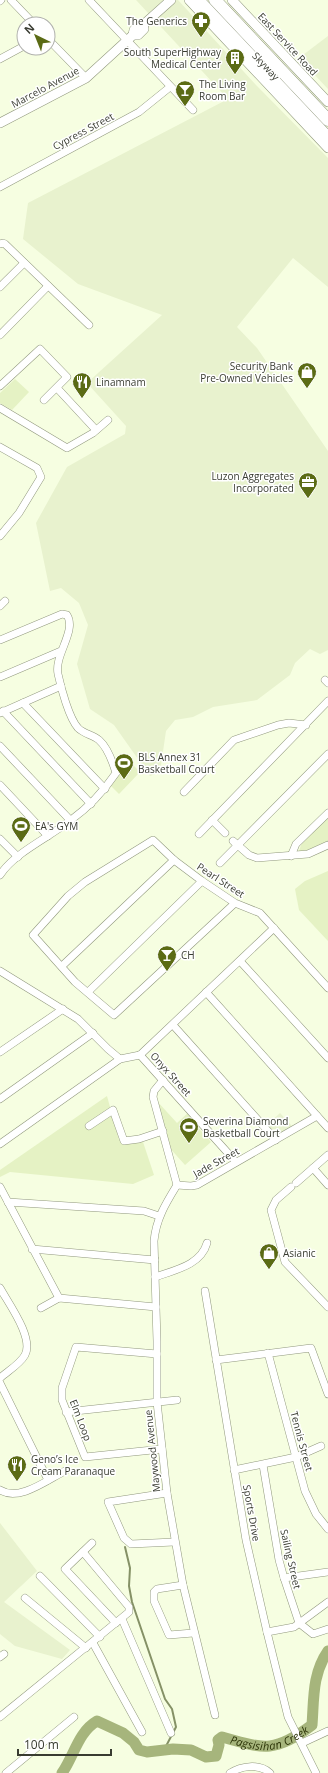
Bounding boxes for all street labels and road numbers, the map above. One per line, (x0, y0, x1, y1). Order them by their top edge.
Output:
street label: East Service Road (255, 9, 321, 79)
street label: Skyway (249, 49, 283, 84)
street label: Marcelo Avenue (9, 63, 82, 111)
street label: Cypress Street (50, 109, 116, 153)
street label: Pearl Street (194, 859, 248, 901)
street label: Onyx Street (148, 1049, 195, 1099)
street label: Jade Street (190, 1143, 242, 1181)
street label: Elm Loop (67, 1397, 95, 1443)
street label: Maywood Avenue (141, 1409, 163, 1493)
street label: Tennis Street (287, 1410, 317, 1473)
street label: Sports Drive (240, 1484, 264, 1543)
street label: Sailing Street (277, 1528, 305, 1591)

